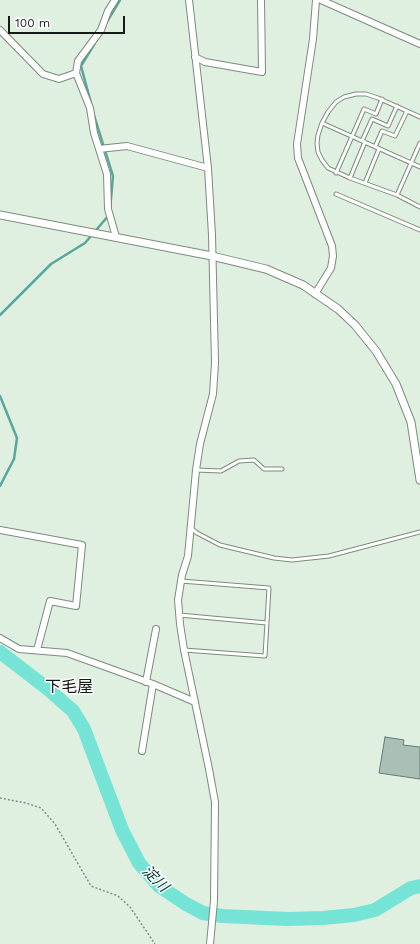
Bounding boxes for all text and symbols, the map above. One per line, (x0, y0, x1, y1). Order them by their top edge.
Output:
scale bar (10, 8, 127, 34)
text: 100 m (15, 16, 50, 30)
district label: 下毛屋 (45, 677, 93, 697)
water label: 淀川 (138, 862, 172, 896)

